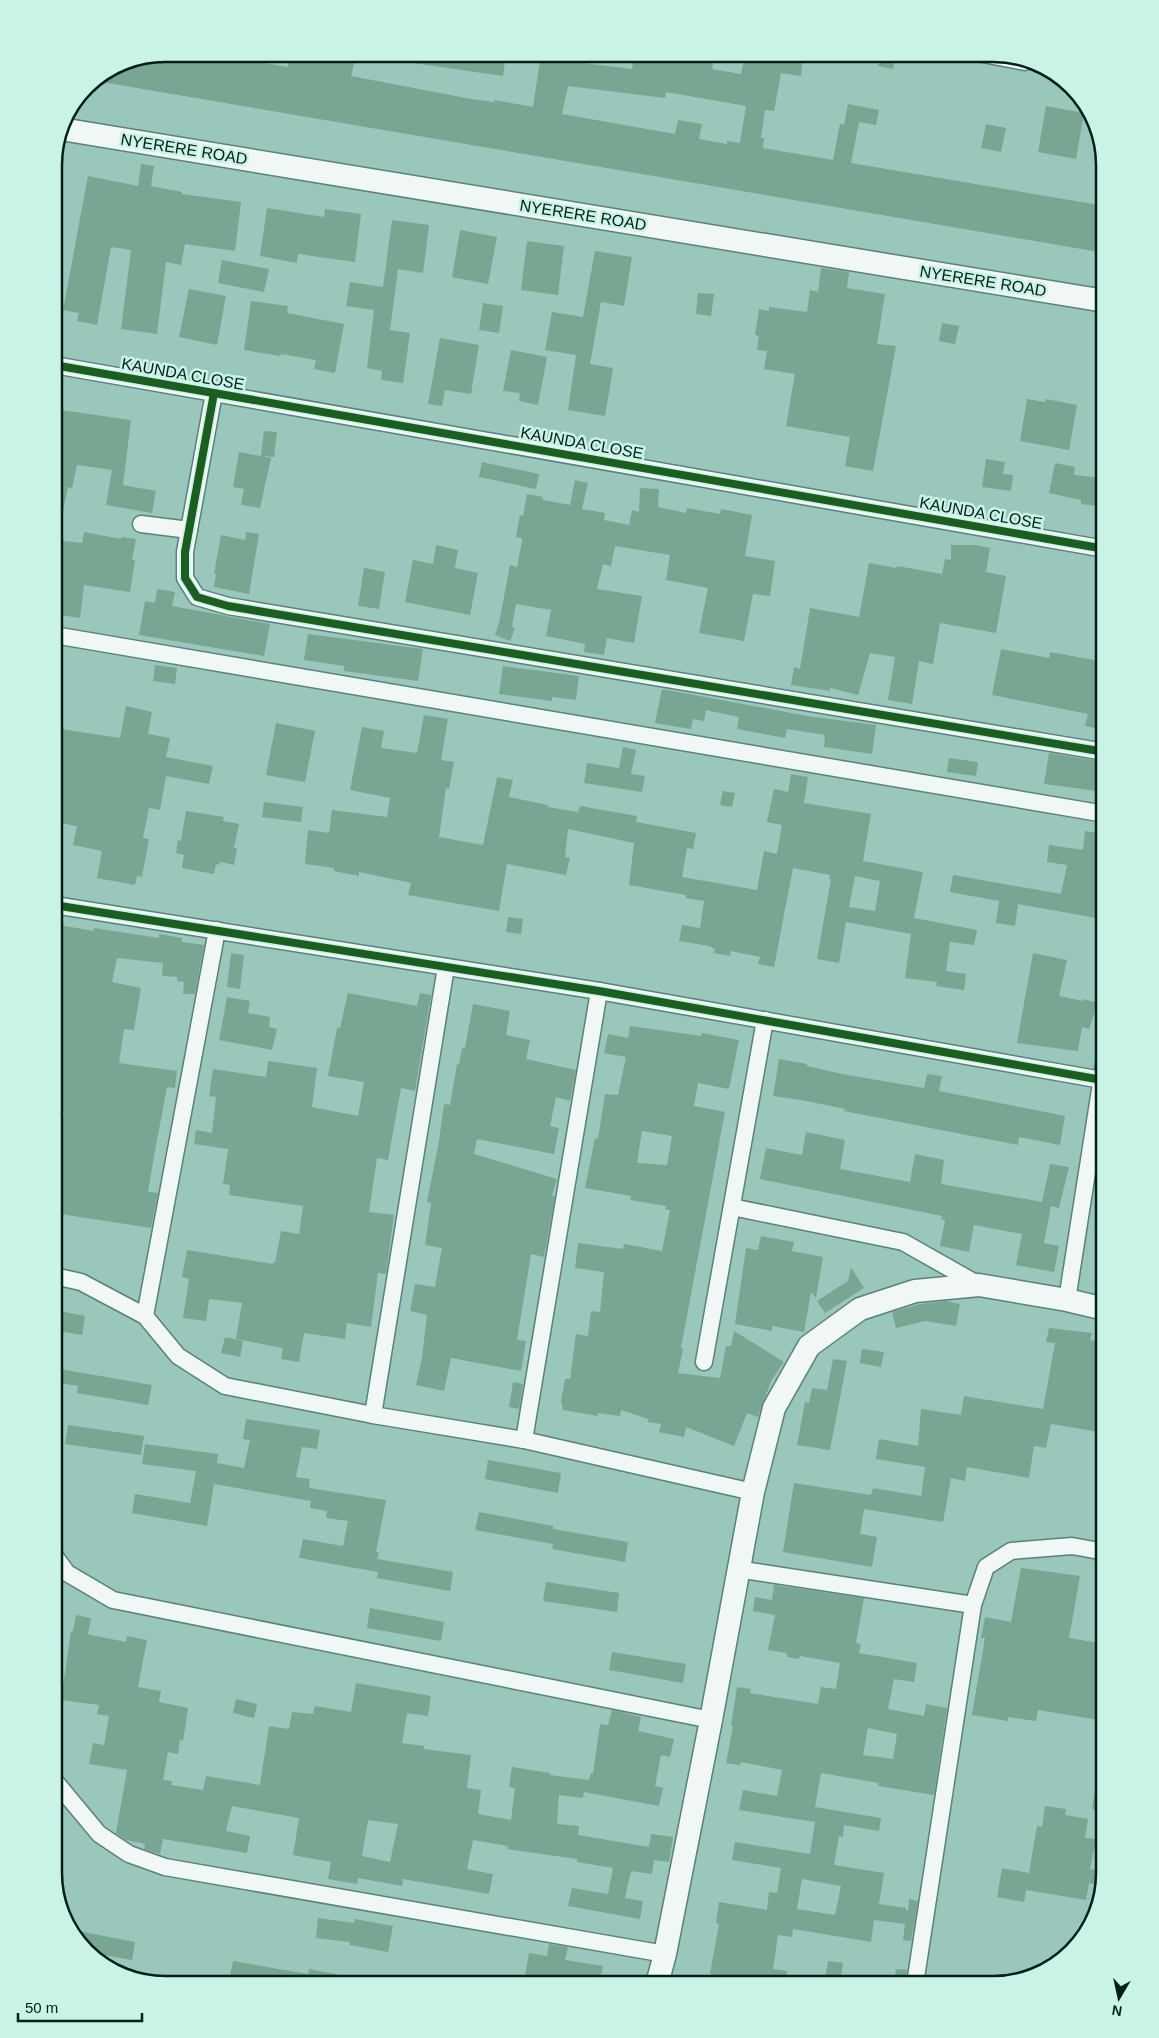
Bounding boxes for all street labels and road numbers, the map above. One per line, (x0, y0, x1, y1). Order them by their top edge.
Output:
street label: NYERERE ROAD (119, 131, 249, 167)
street label: NYERERE ROAD (518, 197, 648, 233)
street label: NYERERE ROAD (918, 263, 1048, 299)
street label: KAUNDA CLOSE (120, 355, 246, 393)
street label: KAUNDA CLOSE (519, 424, 645, 462)
street label: KAUNDA CLOSE (918, 494, 1044, 532)

